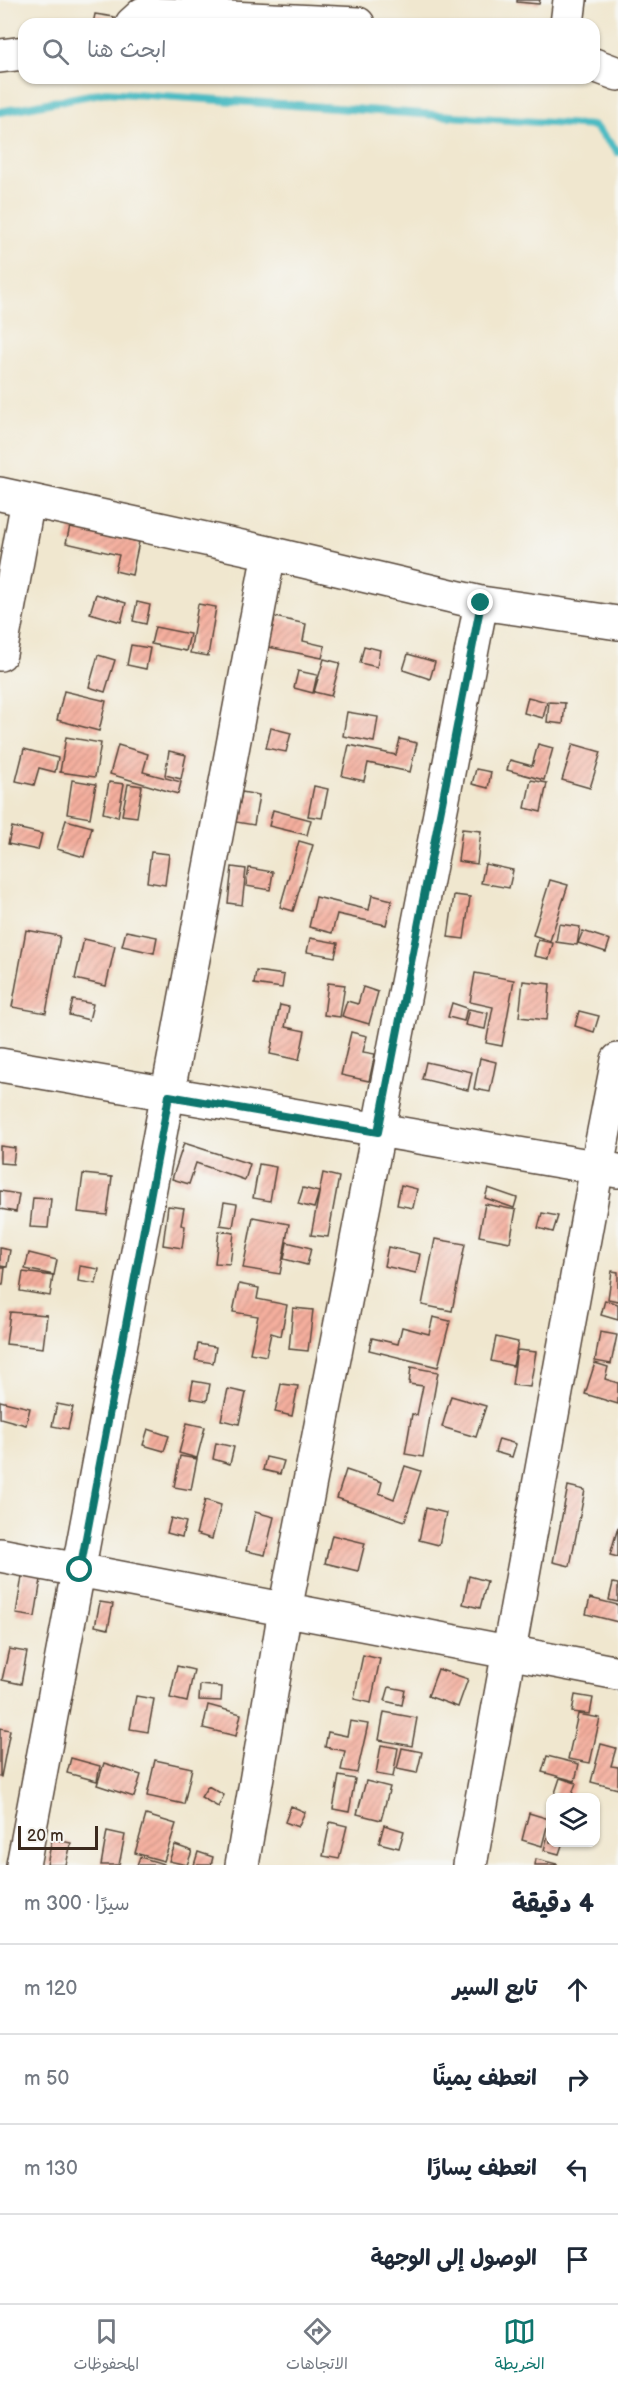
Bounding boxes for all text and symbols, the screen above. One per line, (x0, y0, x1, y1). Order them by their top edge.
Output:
search box (18, 18, 600, 84)
icon: search (39, 35, 72, 68)
text: ابحث هنا (87, 37, 167, 64)
route end (467, 589, 493, 615)
route start (66, 1556, 92, 1582)
map controls (546, 1793, 600, 1847)
button: layers (546, 1793, 600, 1847)
scale bar (18, 1823, 98, 1850)
text: 20 m (27, 1827, 63, 1846)
text: 4 دقيقة (512, 1889, 594, 1920)
text: سيرًا · 300 m (24, 1892, 130, 1916)
icon: ahead (561, 1973, 594, 2006)
text: تابع السير (453, 1975, 537, 2002)
text: 120 m (24, 1977, 77, 2001)
icon: right (561, 2063, 594, 2096)
text: انعطف يمينًا (433, 2065, 537, 2092)
text: 50 m (24, 2067, 69, 2091)
icon: left (561, 2153, 594, 2186)
text: انعطف يسارًا (427, 2155, 537, 2182)
text: 130 m (24, 2157, 78, 2181)
icon: arrive (561, 2243, 594, 2276)
text: الوصول إلى الوجهة (370, 2245, 537, 2272)
tab: المحفوظات (73, 2315, 139, 2378)
tab: الاتجاهات (286, 2315, 348, 2378)
tab: الخريطة (495, 2315, 545, 2378)

